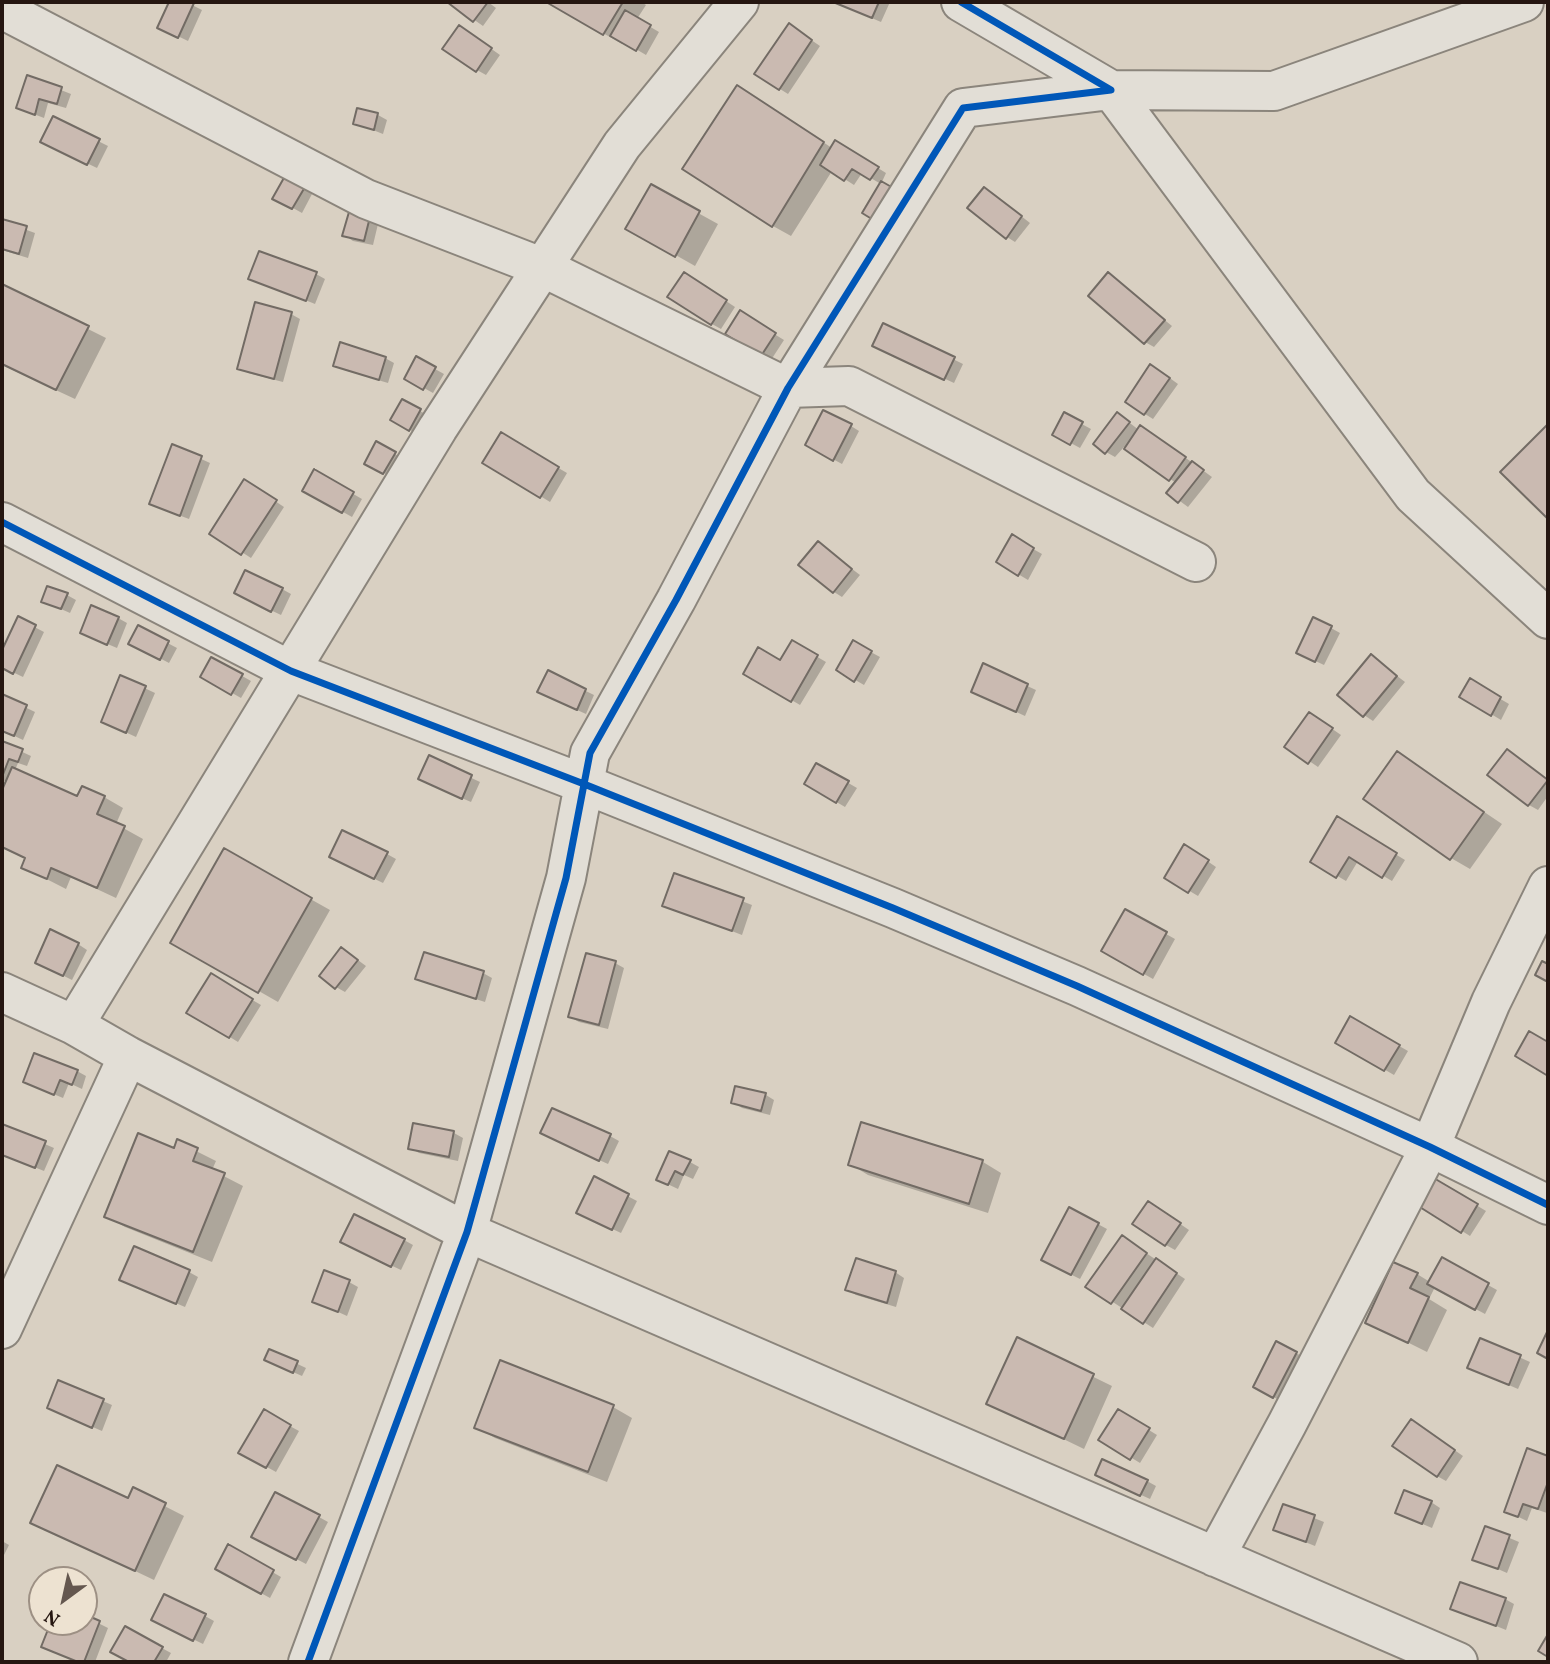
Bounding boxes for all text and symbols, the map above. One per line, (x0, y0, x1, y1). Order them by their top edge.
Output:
north arrow (28, 1566, 98, 1636)
text: N (40, 1602, 66, 1632)

